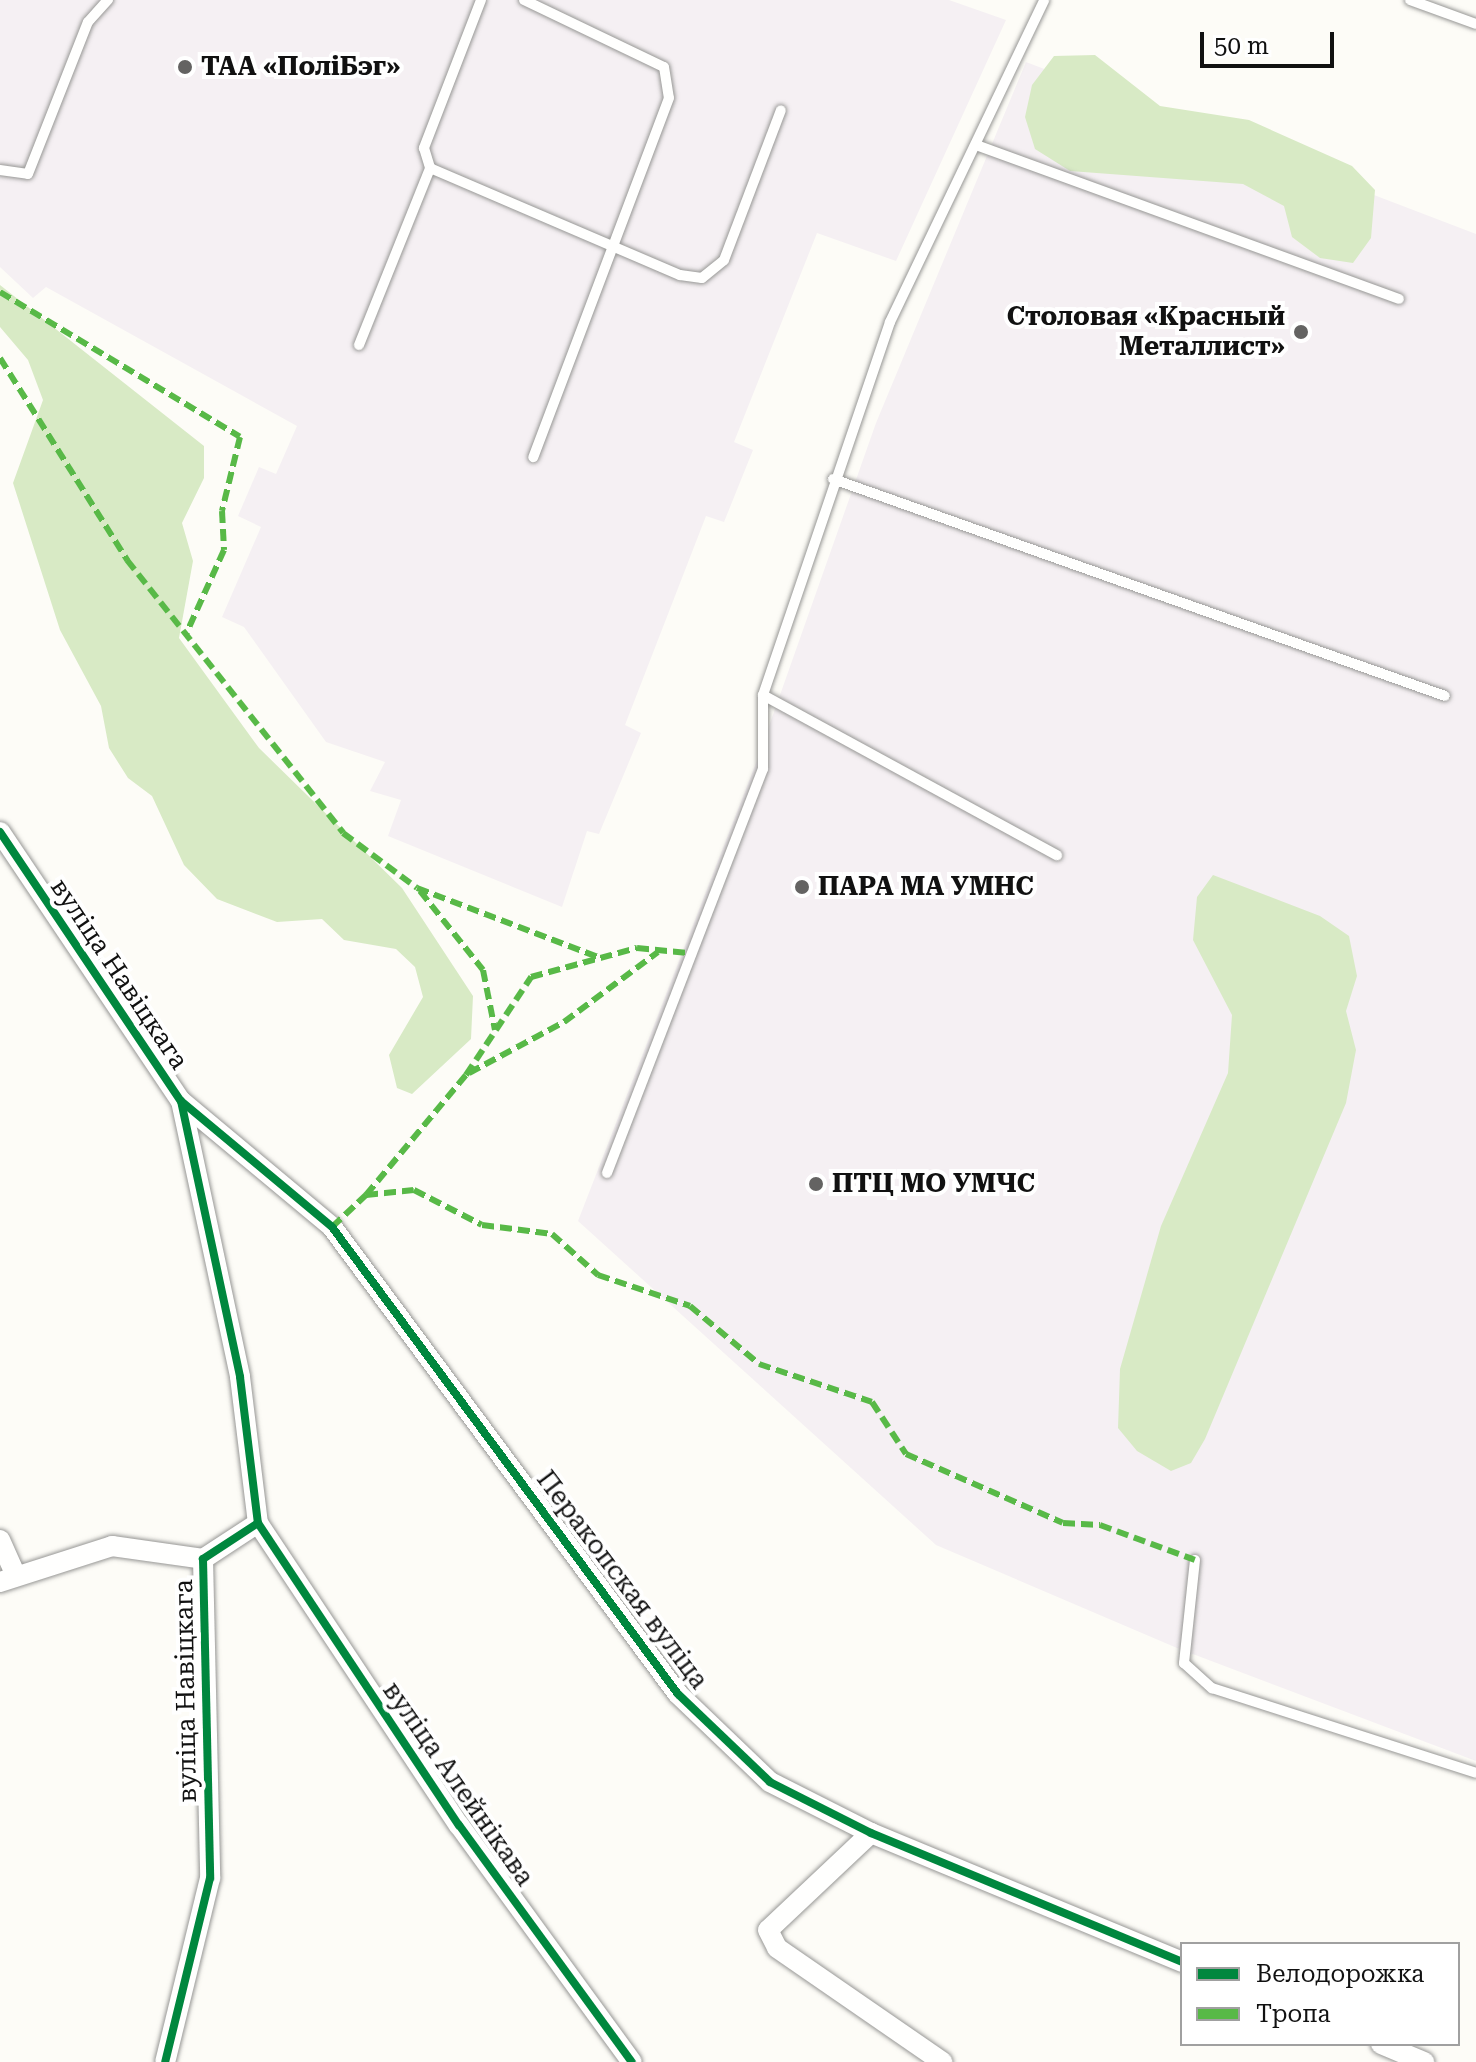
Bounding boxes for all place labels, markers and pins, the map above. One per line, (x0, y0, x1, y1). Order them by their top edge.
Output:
place label: ТАА «ПоліБэг» (201, 51, 400, 83)
marker: ТАА «ПоліБэг» (176, 58, 194, 76)
place label: Столовая «Красный Металлист» (1007, 301, 1285, 362)
marker: Столовая «Красный Металлист» (1292, 323, 1310, 341)
place label: ПАРА МА УМНС (818, 871, 1034, 903)
marker: ПАРА МА УМНС (793, 878, 811, 896)
place label: ПТЦ МО УМЧС (832, 1168, 1035, 1200)
marker: ПТЦ МО УМЧС (807, 1175, 825, 1193)

